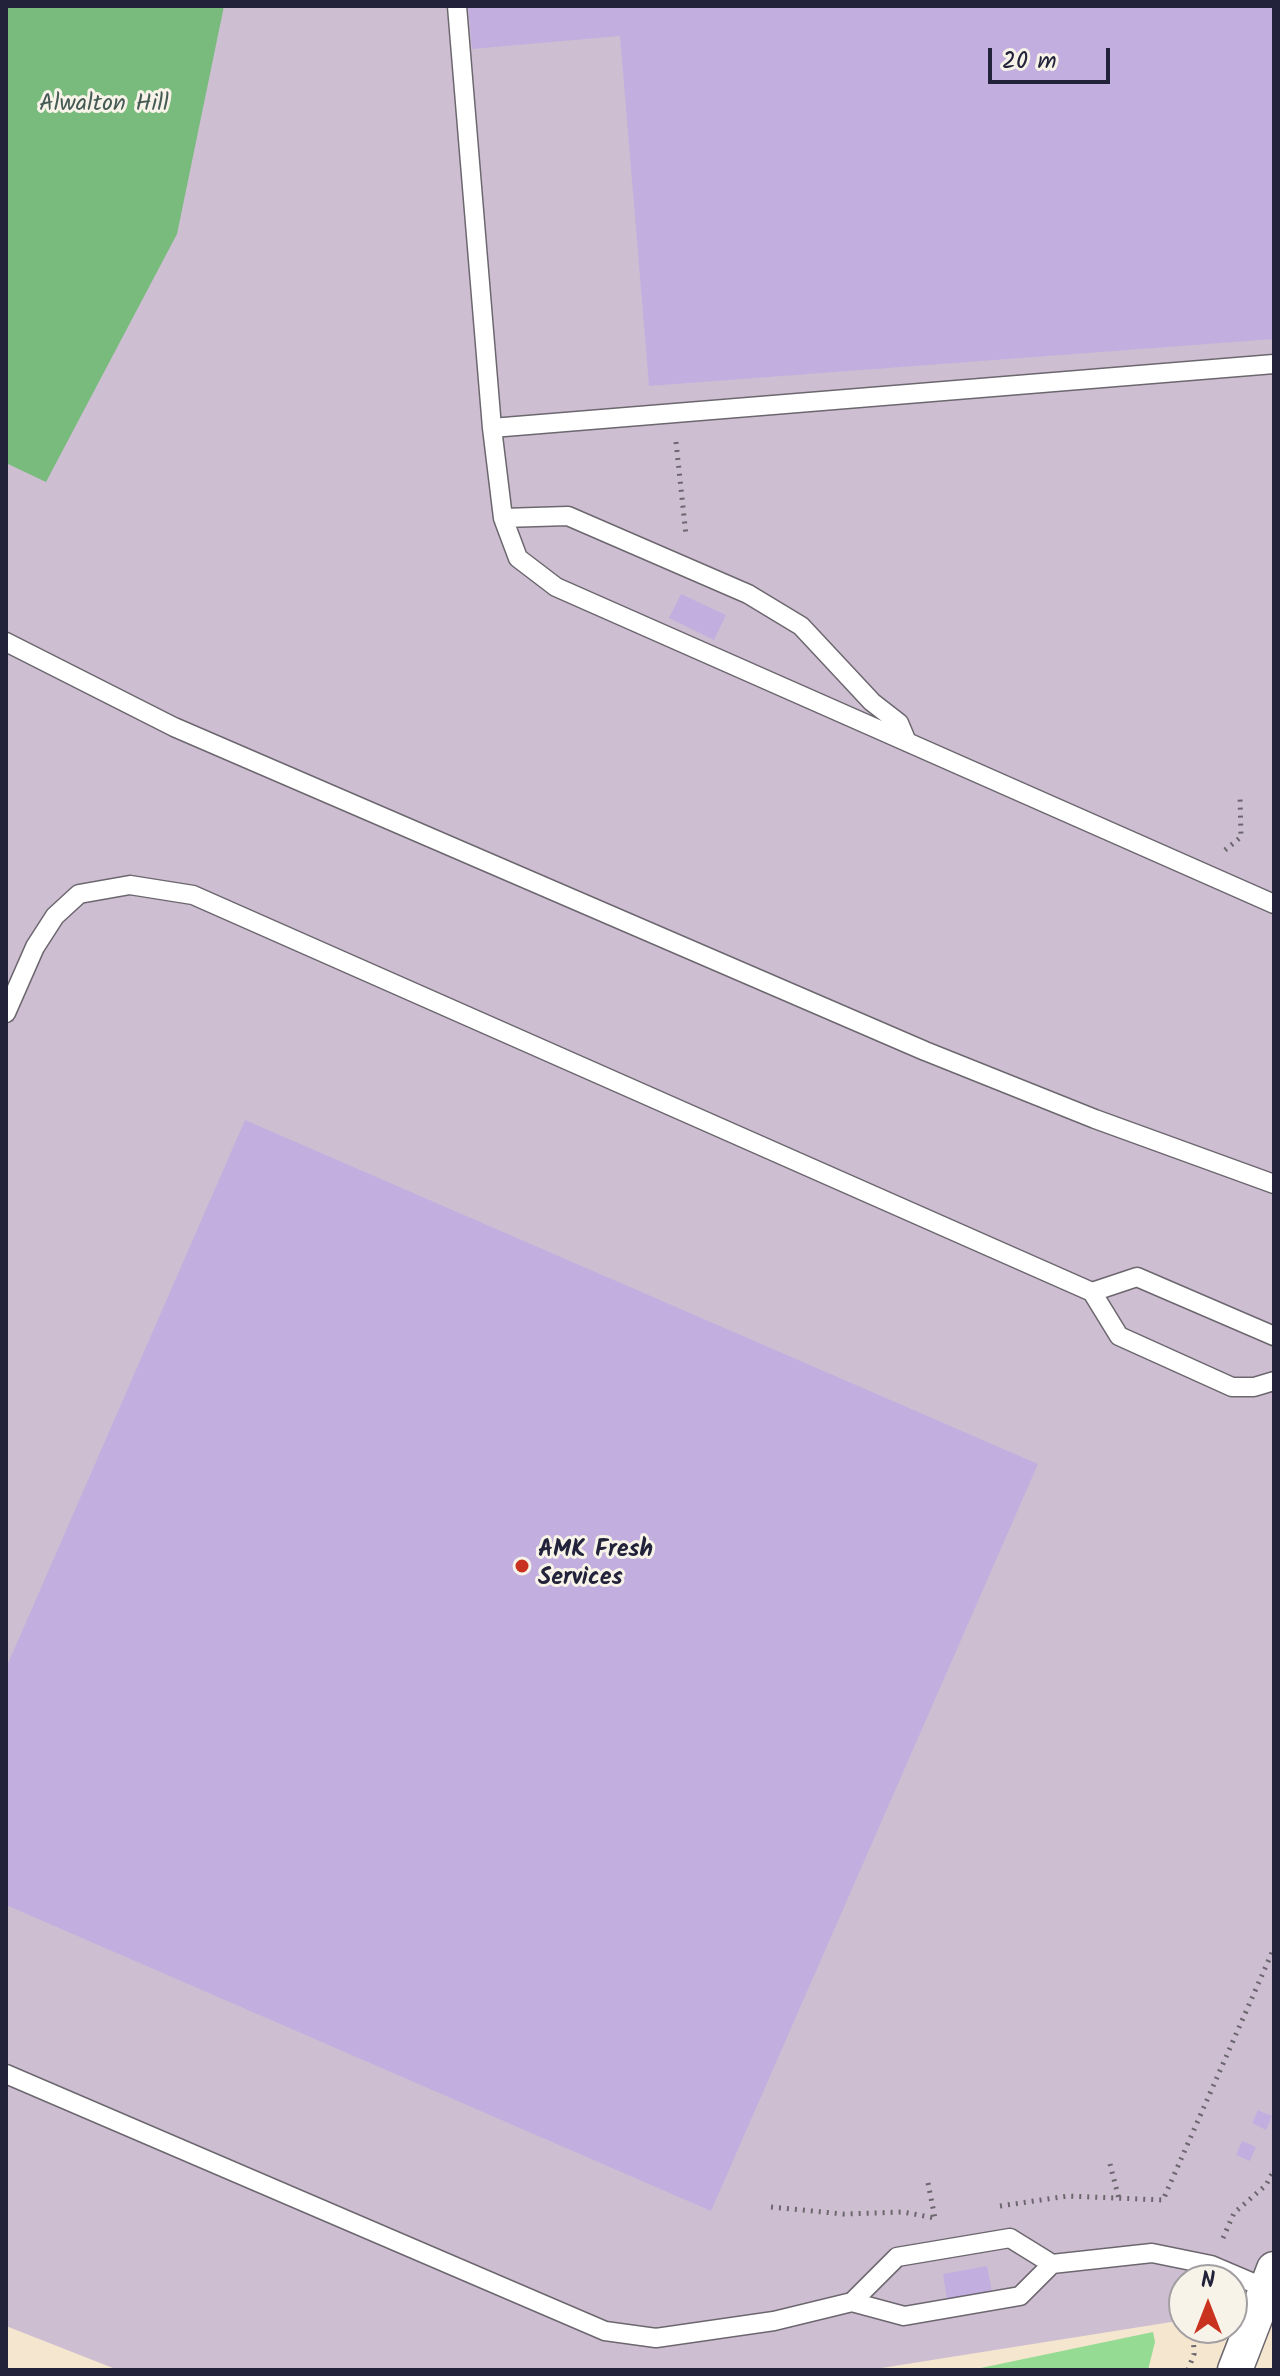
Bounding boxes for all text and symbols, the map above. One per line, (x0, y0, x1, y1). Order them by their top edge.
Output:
scale bar (992, 32, 1114, 82)
text: 20 m (1002, 42, 1057, 81)
park label: Alwalton Hill (39, 92, 169, 120)
place label: AMK Fresh Services (538, 1538, 653, 1594)
marker: AMK Fresh Services (513, 1557, 531, 1575)
north arrow (1168, 2264, 1248, 2344)
text: N (1201, 2264, 1215, 2299)

